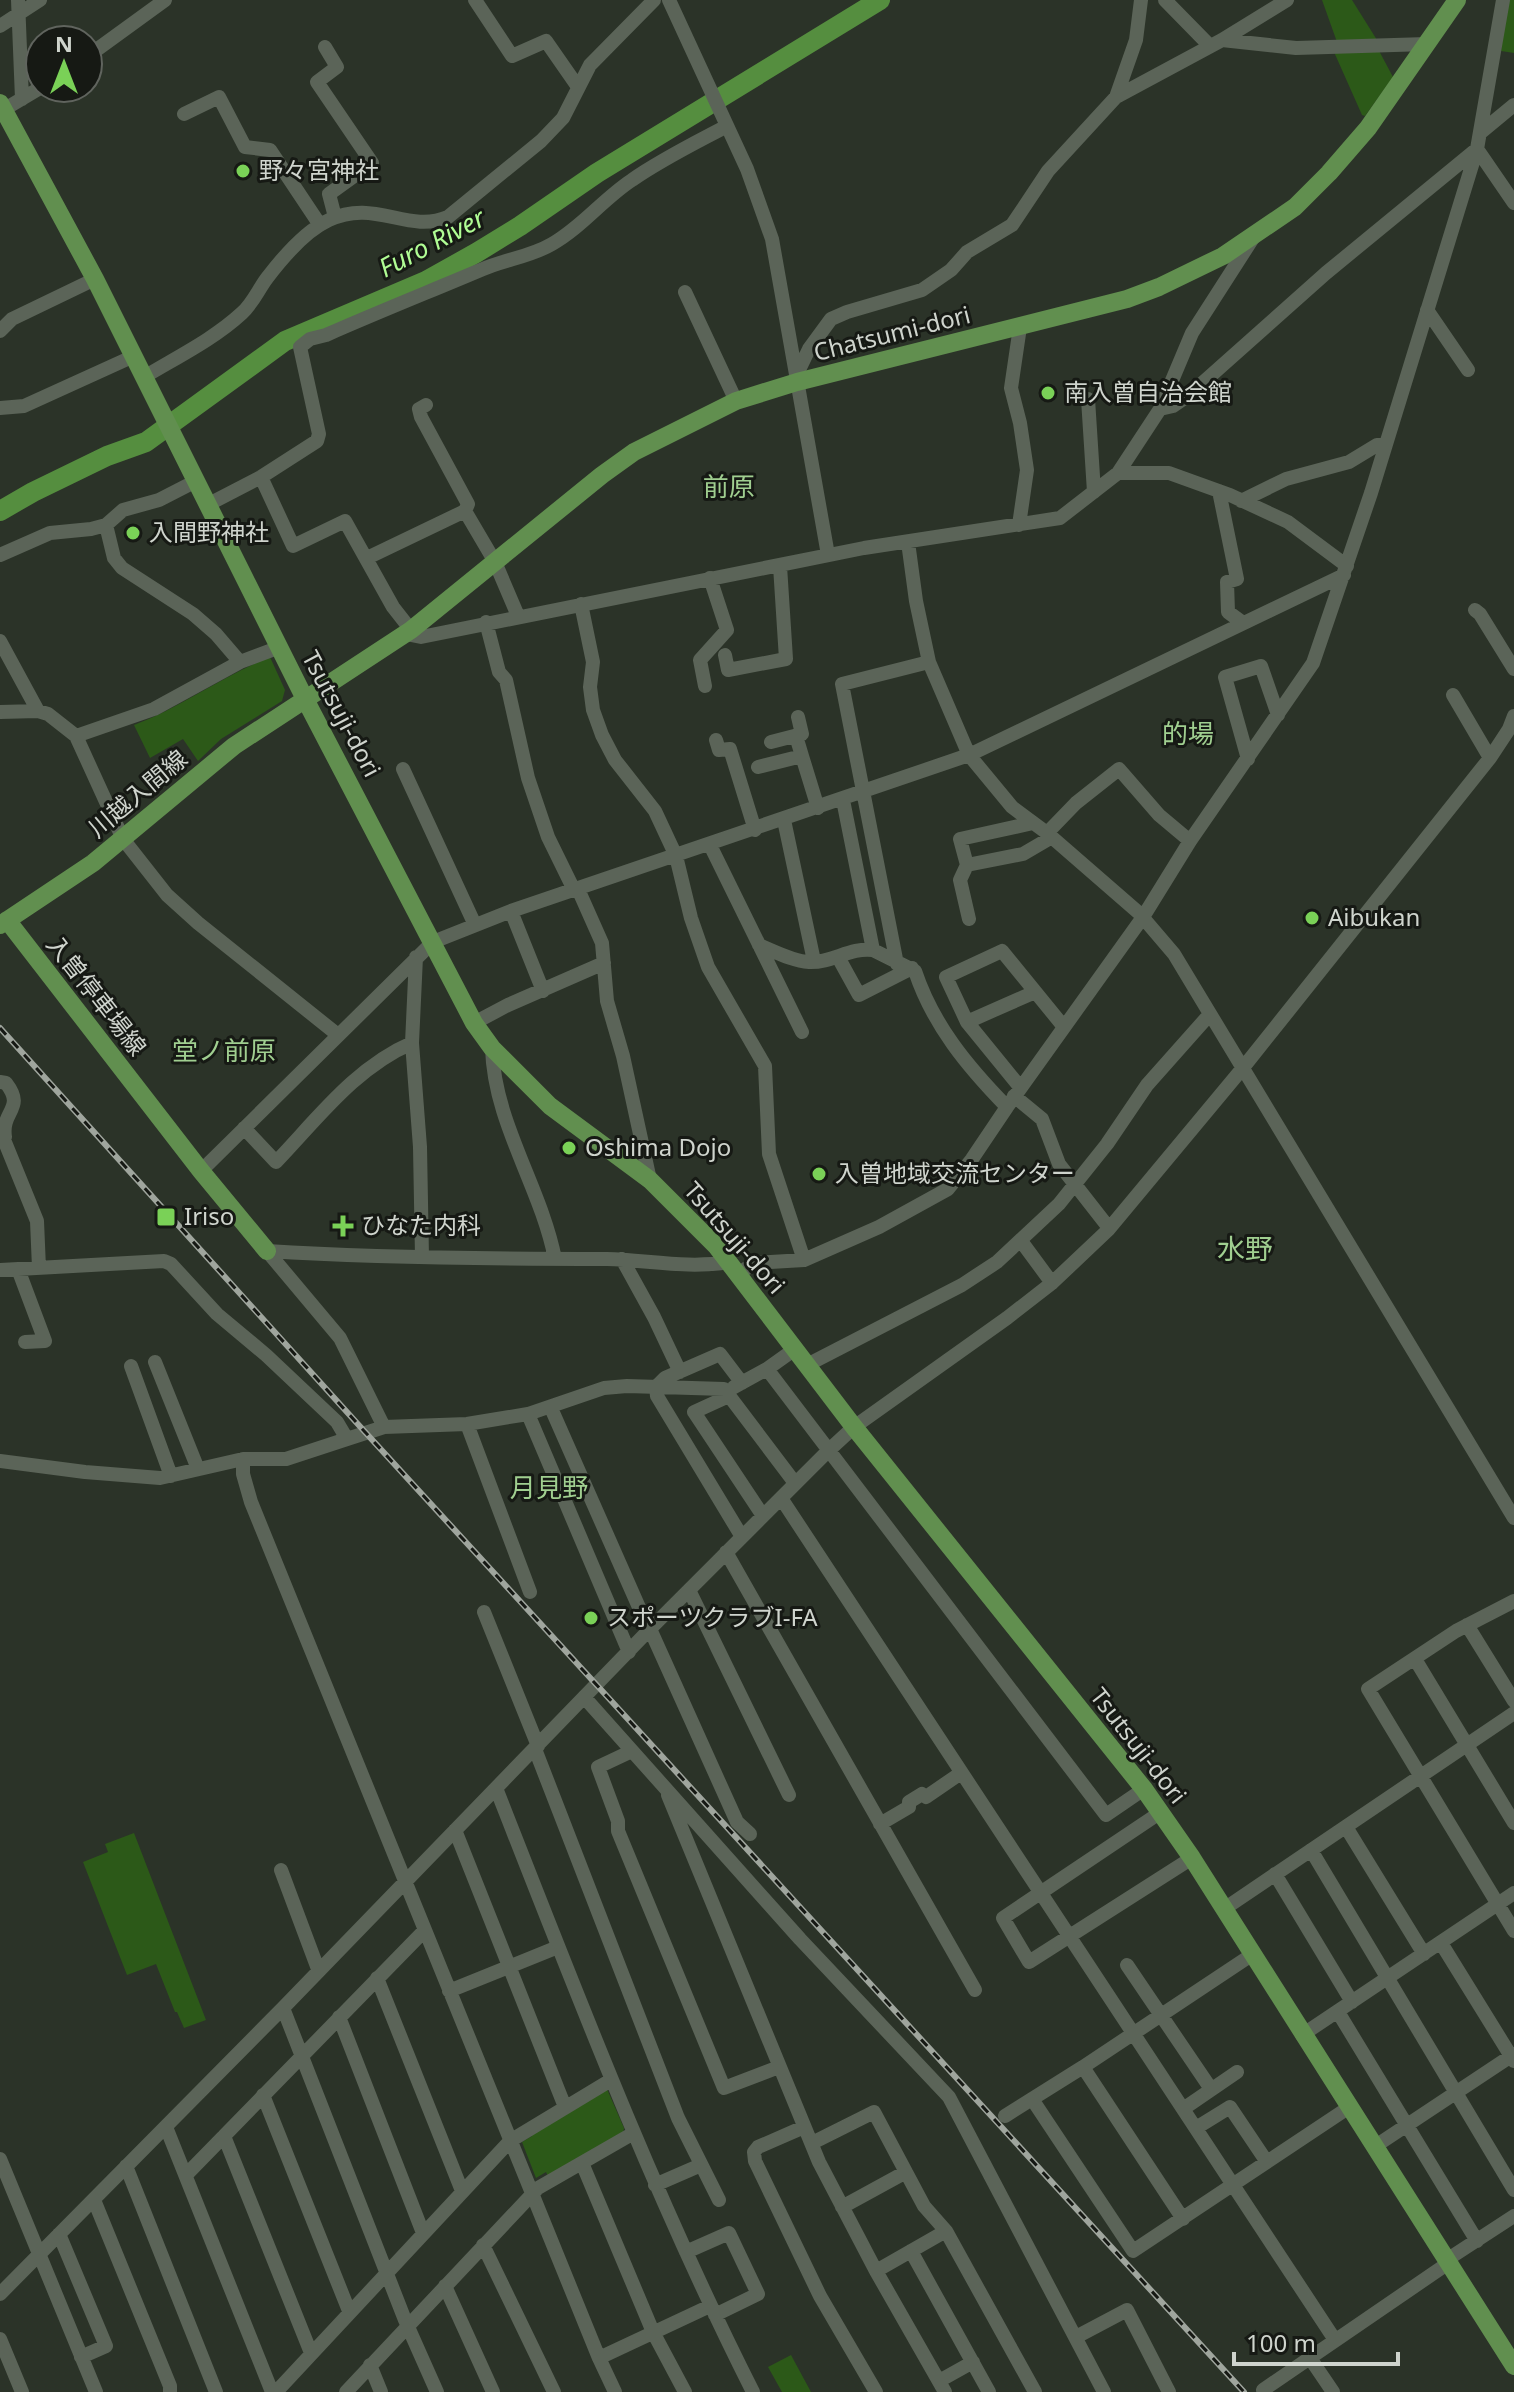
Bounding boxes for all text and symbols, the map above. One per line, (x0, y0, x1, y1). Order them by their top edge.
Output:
north arrow (24, 24, 104, 104)
text: N (55, 28, 73, 58)
place label: 野々宮神社 (259, 153, 379, 186)
marker: 野々宮神社 (234, 162, 252, 180)
water label: Furo River (372, 198, 493, 285)
street label: Chatsumi-dori (810, 297, 973, 368)
place label: 南入曽自治会館 (1064, 375, 1232, 408)
marker: 南入曽自治会館 (1039, 384, 1057, 402)
district label: 前原 (703, 468, 755, 504)
place label: 入間野神社 (149, 515, 269, 548)
marker: 入間野神社 (124, 524, 142, 542)
street label: Tsutsuji-dori (295, 644, 389, 782)
district label: 的場 (1162, 715, 1214, 751)
street label: 川越入間線 (80, 742, 194, 844)
place label: Aibukan (1328, 900, 1420, 933)
marker: Aibukan (1303, 909, 1321, 927)
street label: 入曽停車場線 (40, 928, 155, 1062)
district label: 堂ノ前原 (172, 1032, 276, 1068)
place label: Oshima Dojo (585, 1130, 731, 1163)
marker: Oshima Dojo (560, 1139, 578, 1157)
place label: 入曽地域交流センター (835, 1156, 1075, 1189)
marker: 入曽地域交流センター (810, 1165, 828, 1183)
street label: Tsutsuji-dori (677, 1174, 793, 1300)
place label: Iriso (184, 1199, 234, 1232)
marker: Iriso (155, 1206, 177, 1228)
place label: ひなた内科 (361, 1208, 481, 1241)
marker: ひなた内科 (332, 1215, 354, 1237)
district label: 水野 (1217, 1229, 1273, 1267)
district label: 月見野 (510, 1469, 588, 1505)
place label: スポーツクラブI-FA (607, 1600, 818, 1633)
marker: スポーツクラブI-FA (582, 1609, 600, 1627)
street label: Tsutsuji-dori (1083, 1680, 1195, 1810)
scale bar (1234, 2316, 1398, 2366)
text: 100 m (1246, 2326, 1316, 2359)

